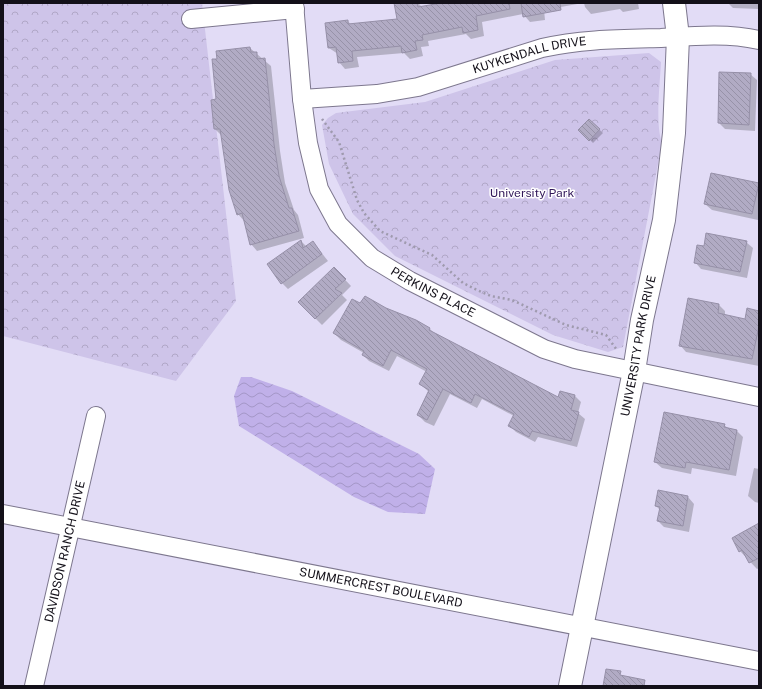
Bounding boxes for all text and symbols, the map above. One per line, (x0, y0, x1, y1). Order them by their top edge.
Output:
street label: KUYKENDALL DRIVE (471, 34, 587, 76)
park label: University Park (490, 186, 574, 200)
street label: PERKINS PLACE (388, 264, 478, 320)
street label: UNIVERSITY PARK DRIVE (618, 274, 659, 418)
street label: DAVIDSON RANCH DRIVE (42, 479, 88, 624)
street label: SUMMERCREST BOULEVARD (298, 565, 464, 610)

